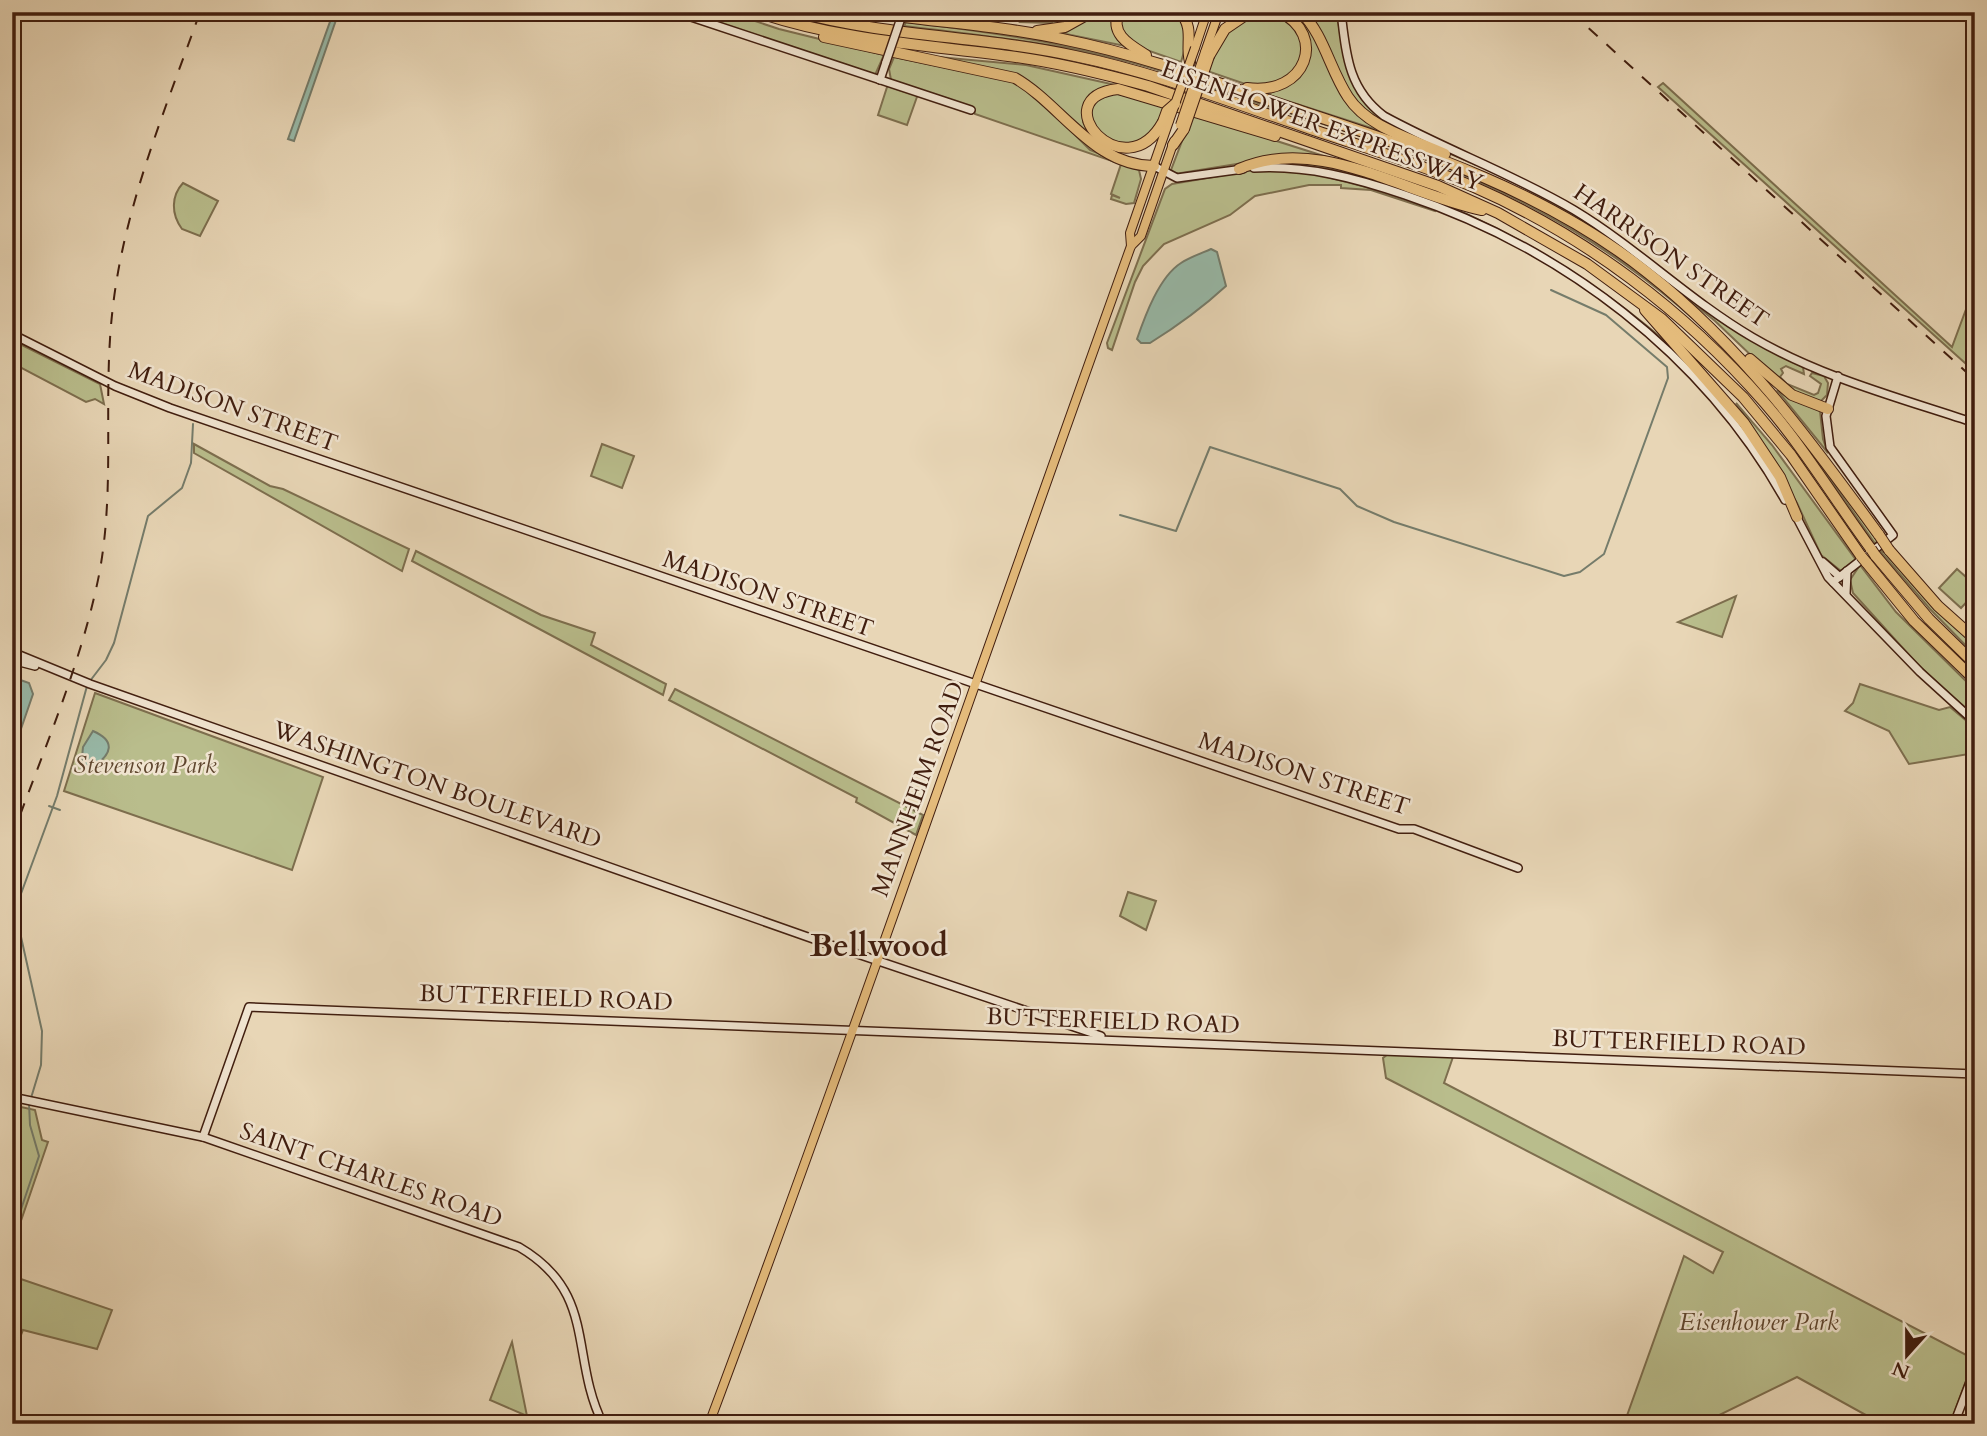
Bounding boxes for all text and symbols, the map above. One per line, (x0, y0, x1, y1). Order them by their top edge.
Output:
street label: EISENHOWER EXPRESSWAY (1156, 52, 1488, 200)
street label: HARRISON STREET (1567, 176, 1775, 336)
street label: MADISON STREET (124, 354, 342, 460)
street label: MADISON STREET (658, 542, 878, 646)
street label: MANNHEIM ROAD (864, 677, 972, 901)
street label: WASHINGTON BOULEVARD (267, 713, 606, 857)
street label: MADISON STREET (1194, 724, 1414, 824)
park label: Stevenson Park (73, 749, 217, 782)
district label: Bellwood (810, 924, 948, 968)
street label: BUTTERFIELD ROAD (419, 977, 673, 1019)
street label: BUTTERFIELD ROAD (986, 1000, 1240, 1042)
street label: BUTTERFIELD ROAD (1552, 1022, 1806, 1064)
street label: SAINT CHARLES ROAD (235, 1115, 507, 1235)
park label: Eisenhower Park (1679, 1306, 1839, 1339)
north arrow (1871, 1320, 1941, 1390)
text: N (1888, 1355, 1914, 1385)

